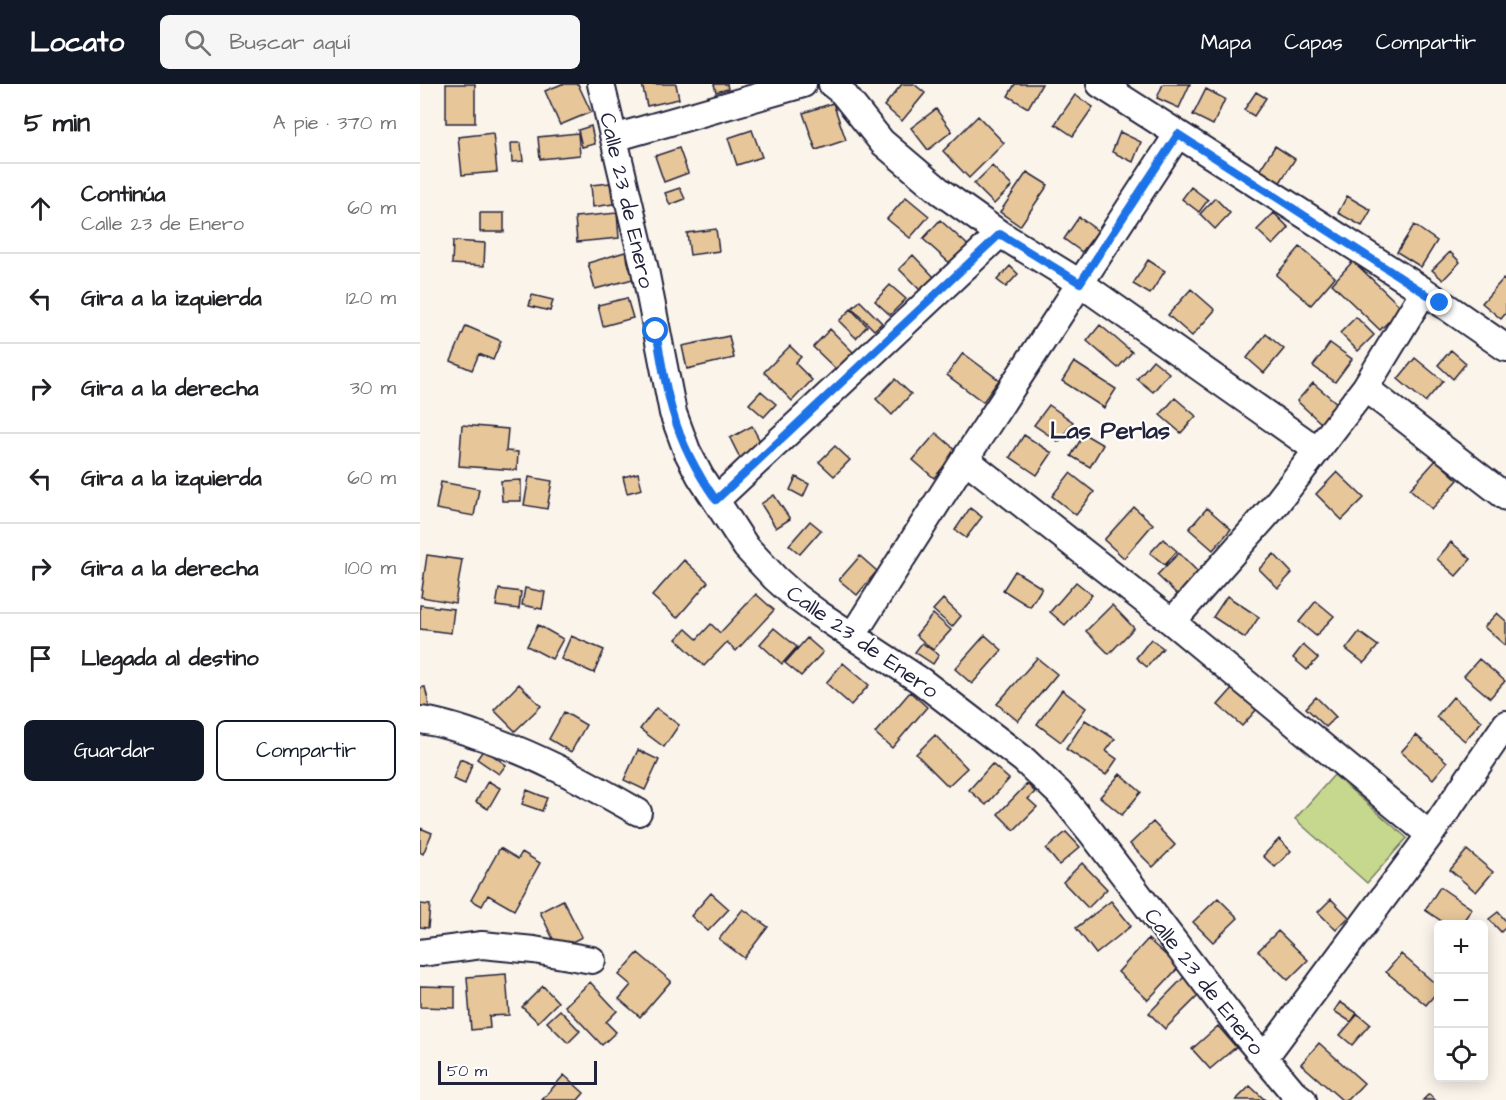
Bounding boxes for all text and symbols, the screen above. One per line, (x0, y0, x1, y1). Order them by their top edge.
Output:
search box (160, 15, 580, 69)
text: Locato (30, 23, 124, 62)
icon: search (181, 26, 214, 59)
text: Buscar aquí (229, 27, 350, 58)
text: Mapa (1201, 28, 1251, 57)
text: Capas (1284, 28, 1343, 57)
text: Compartir (1376, 28, 1476, 57)
text: 5 min (24, 105, 90, 141)
text: A pie · 370 m (273, 109, 396, 137)
street label: Calle 23 de Enero (591, 109, 662, 292)
text: Continúa (81, 179, 166, 210)
icon: ahead (24, 192, 57, 225)
text: 60 m (347, 194, 396, 222)
text: Calle 23 de Enero (81, 210, 244, 238)
icon: left (24, 282, 57, 315)
text: Gira a la izquierda (81, 283, 262, 314)
text: 120 m (346, 284, 396, 312)
route end (1426, 289, 1452, 315)
route start (642, 317, 668, 343)
icon: right (24, 372, 57, 405)
text: Gira a la derecha (81, 373, 258, 404)
text: 30 m (350, 374, 396, 402)
district label: Las Perlas (1050, 414, 1170, 448)
icon: left (24, 462, 57, 495)
text: Gira a la izquierda (81, 463, 262, 494)
text: 60 m (347, 464, 396, 492)
icon: right (24, 552, 57, 585)
text: Gira a la derecha (81, 553, 258, 584)
text: 100 m (345, 554, 396, 582)
street label: Calle 23 de Enero (780, 578, 945, 707)
icon: arrive (24, 642, 57, 675)
text: Llegada al destino (81, 643, 259, 674)
button: Guardar (24, 720, 204, 781)
button: Compartir (216, 720, 396, 781)
street label: Calle 23 de Enero (1136, 902, 1272, 1063)
map controls (1434, 920, 1488, 1082)
button: + (1434, 920, 1488, 974)
button: − (1434, 974, 1488, 1028)
button: locate (1434, 1028, 1488, 1082)
scale bar (438, 1058, 597, 1086)
text: 50 m (447, 1060, 487, 1082)

